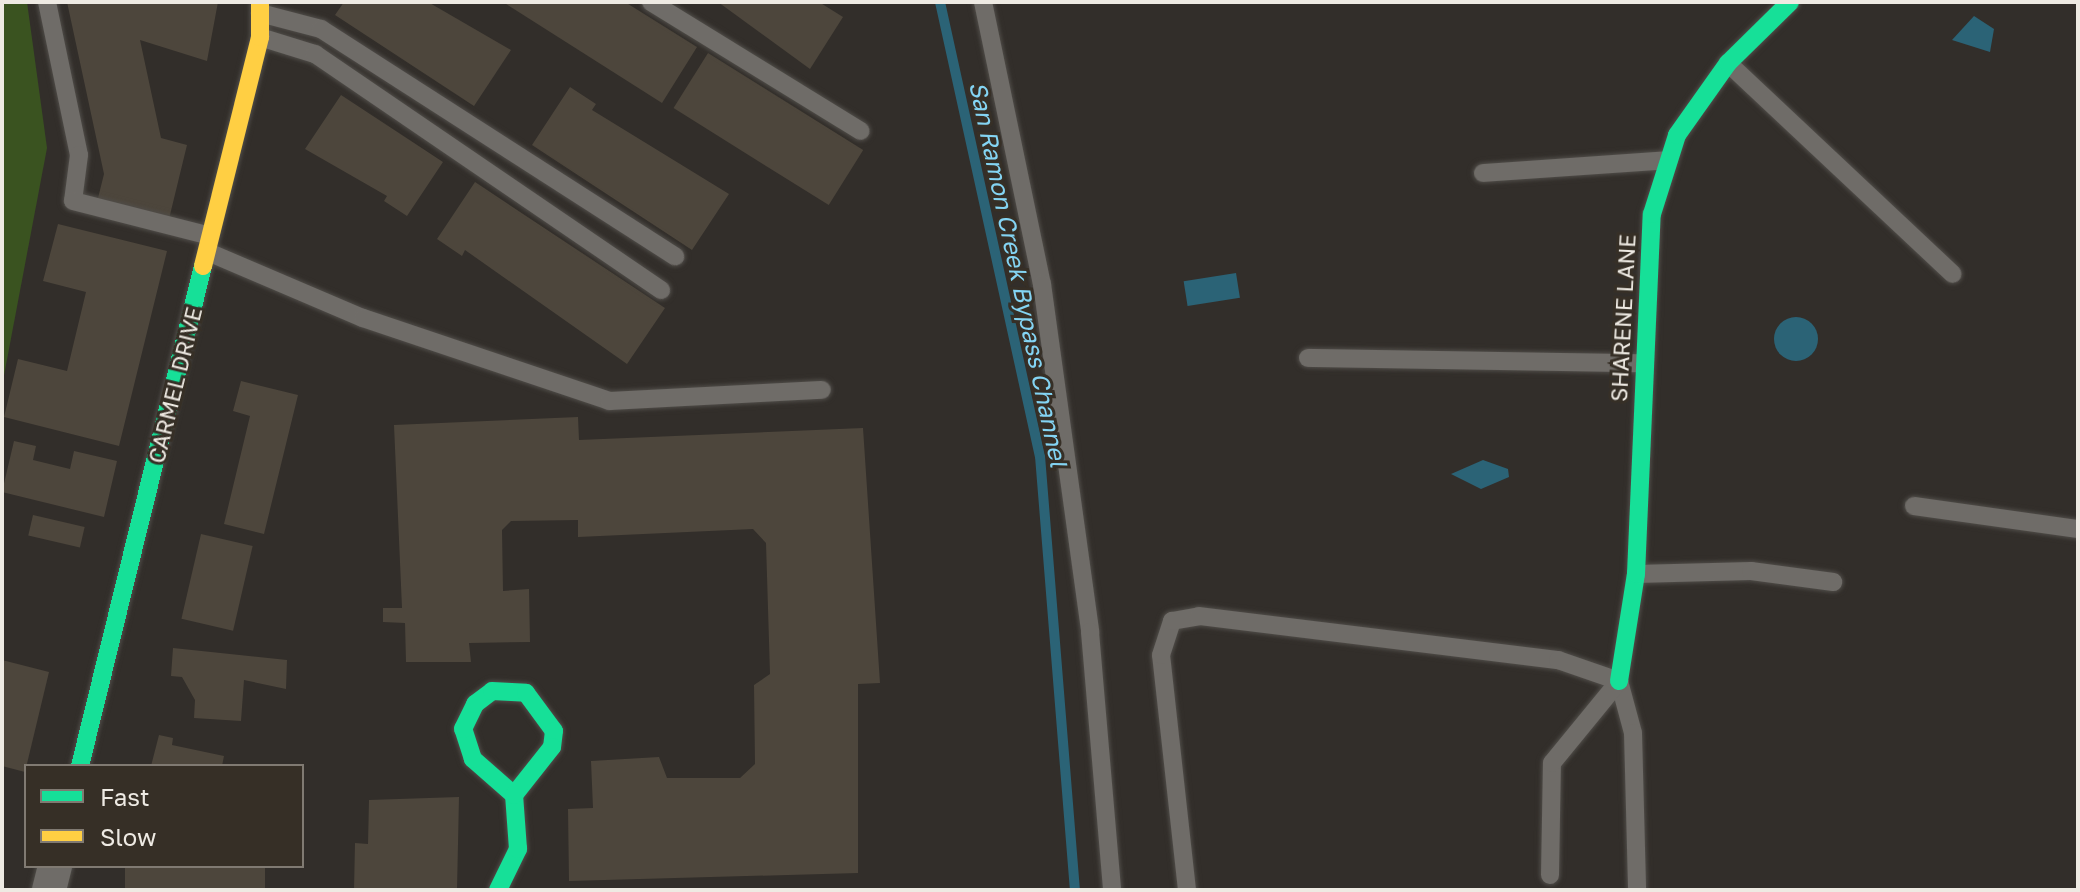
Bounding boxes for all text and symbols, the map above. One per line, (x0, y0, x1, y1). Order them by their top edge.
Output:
water label: San Ramon Creek Bypass Channel (964, 79, 1074, 469)
street label: SHARENE LANE (1605, 234, 1641, 402)
street label: CARMEL DRIVE (143, 304, 207, 466)
legend (24, 764, 304, 868)
text: Fast (100, 782, 150, 811)
text: Slow (100, 822, 156, 851)

